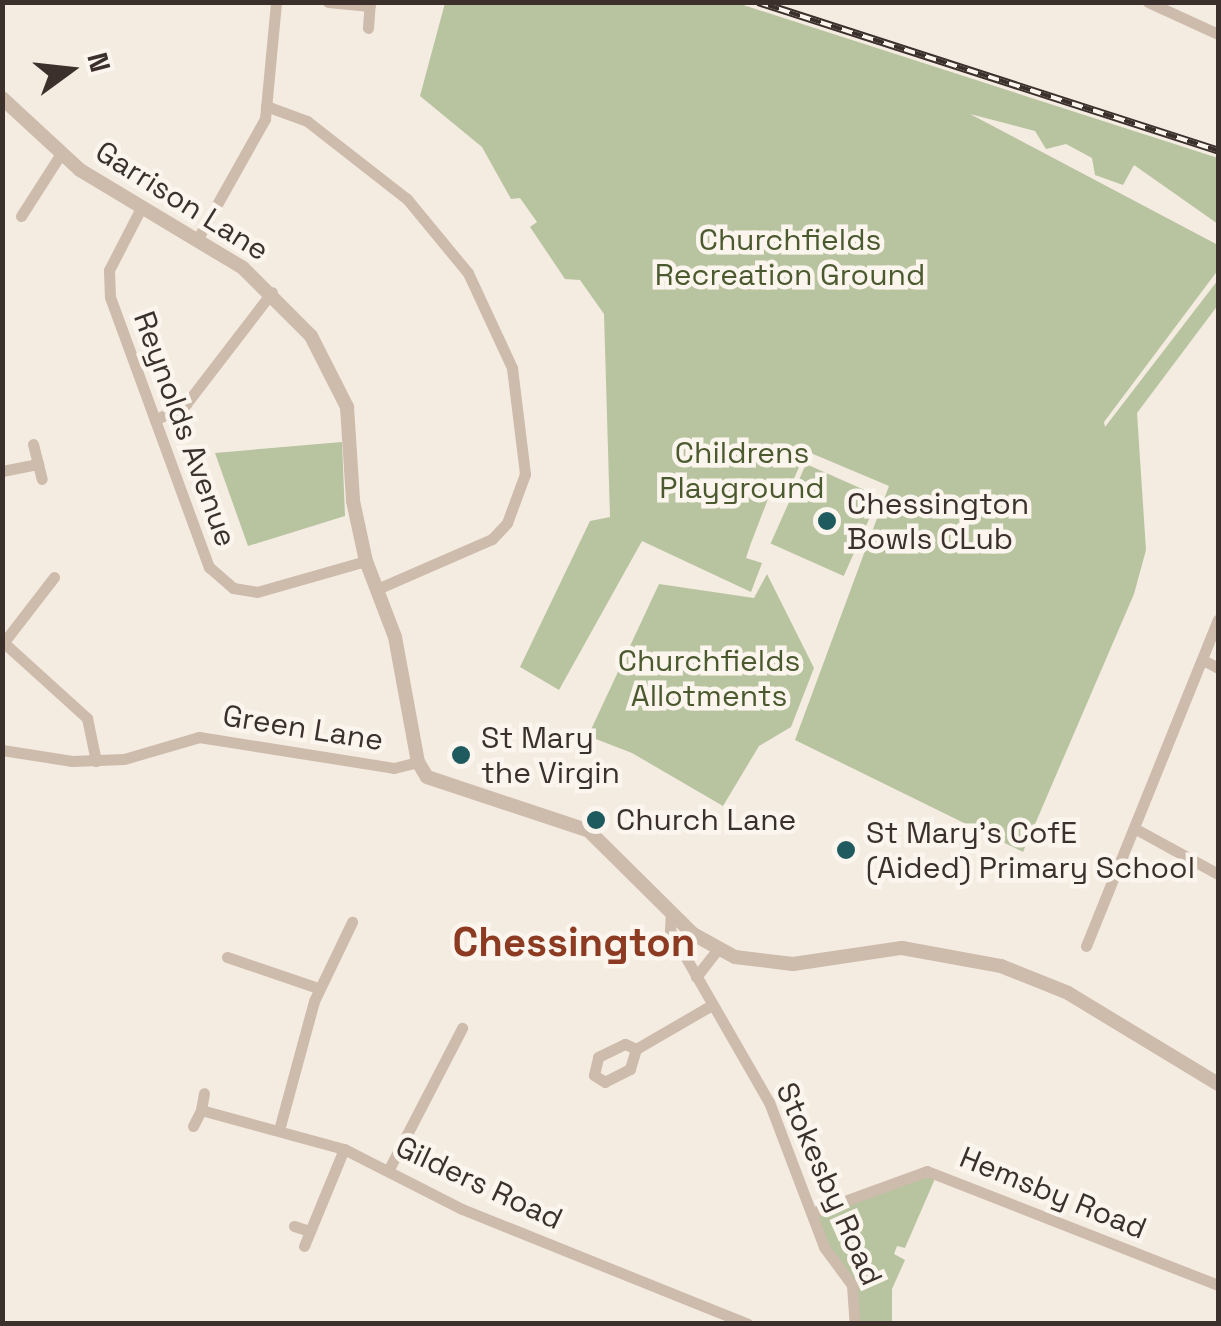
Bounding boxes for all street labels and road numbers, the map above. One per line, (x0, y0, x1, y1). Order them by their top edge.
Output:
street label: Garrison Lane (89, 133, 275, 269)
street label: Reynolds Avenue (126, 306, 244, 552)
street label: Green Lane (220, 698, 386, 758)
street label: Stokesby Road (768, 1077, 890, 1291)
street label: Gilders Road (390, 1129, 568, 1237)
street label: Hemsby Road (954, 1139, 1152, 1247)

